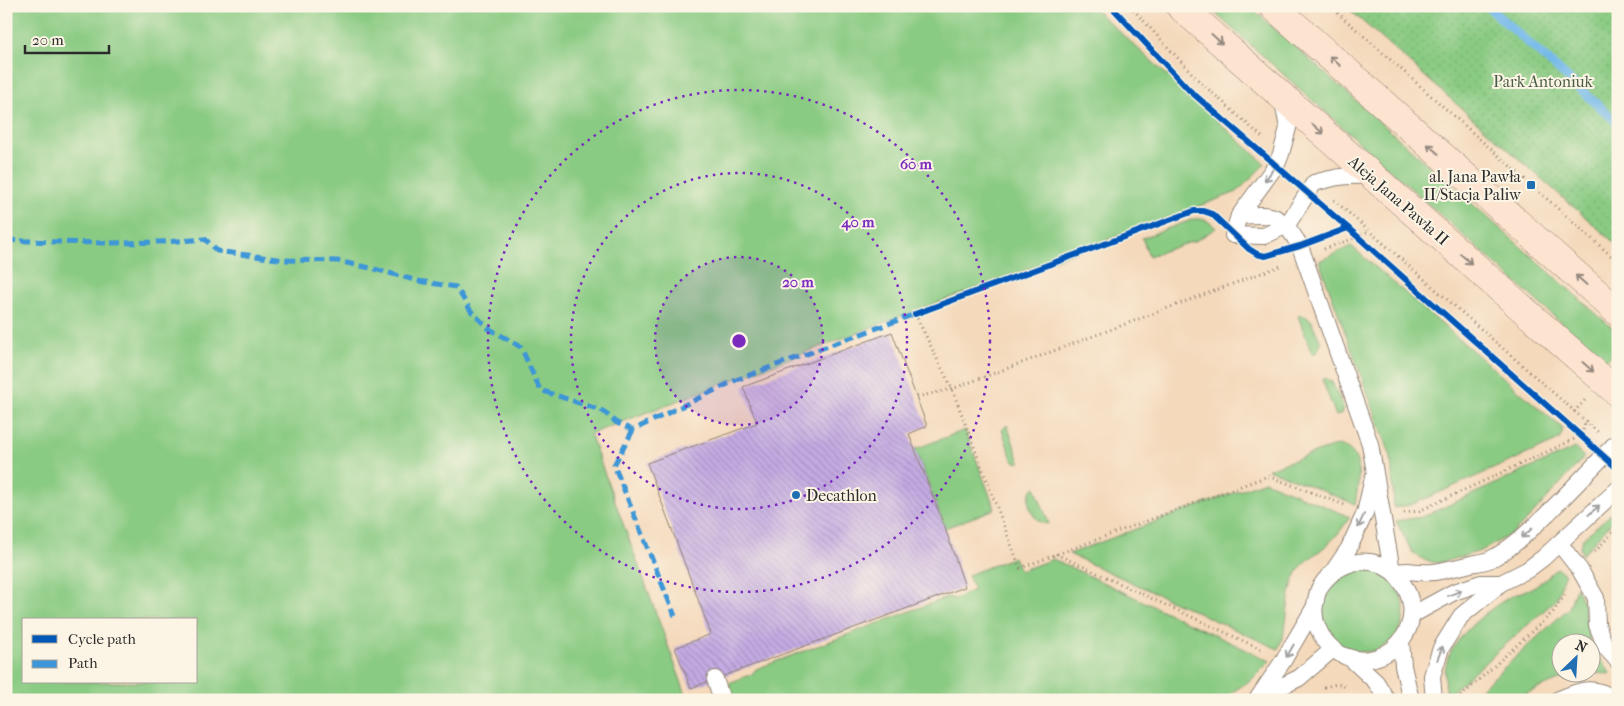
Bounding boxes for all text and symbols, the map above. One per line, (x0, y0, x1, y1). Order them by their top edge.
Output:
scale bar (25, 22, 109, 54)
text: 20 m (32, 31, 64, 49)
one-way arrow (1210, 33, 1223, 45)
one-way arrow (1328, 55, 1341, 67)
park label: Park Antoniuk (1493, 72, 1594, 91)
one-way arrow (1312, 123, 1325, 135)
one-way arrow (1427, 143, 1440, 155)
street label: Aleja Jana Pawła II (1344, 151, 1453, 249)
text: 60 m (900, 155, 933, 173)
place label: al. Jana Pawła II/Stacja Paliw (1424, 167, 1522, 204)
one-way arrow (1263, 168, 1274, 181)
marker: al. Jana Pawła II/Stacja Paliw (1525, 179, 1537, 191)
text: 40 m (841, 213, 875, 231)
one-way arrow (1460, 254, 1473, 265)
text: 20 m (782, 273, 814, 291)
one-way arrow (1575, 274, 1588, 285)
centre of rings (730, 332, 748, 350)
one-way arrow (1582, 361, 1595, 373)
place label: Decathlon (806, 486, 878, 505)
marker: Decathlon (790, 489, 802, 501)
one-way arrow (1587, 505, 1600, 516)
one-way arrow (1356, 513, 1366, 528)
one-way arrow (1520, 527, 1533, 539)
one-way arrow (1447, 587, 1462, 597)
legend (22, 618, 198, 684)
text: Cycle path (68, 630, 136, 648)
north arrow (1552, 634, 1602, 684)
text: N (1573, 637, 1590, 657)
one-way arrow (1284, 643, 1294, 657)
one-way arrow (1436, 645, 1445, 661)
text: Path (68, 654, 98, 672)

